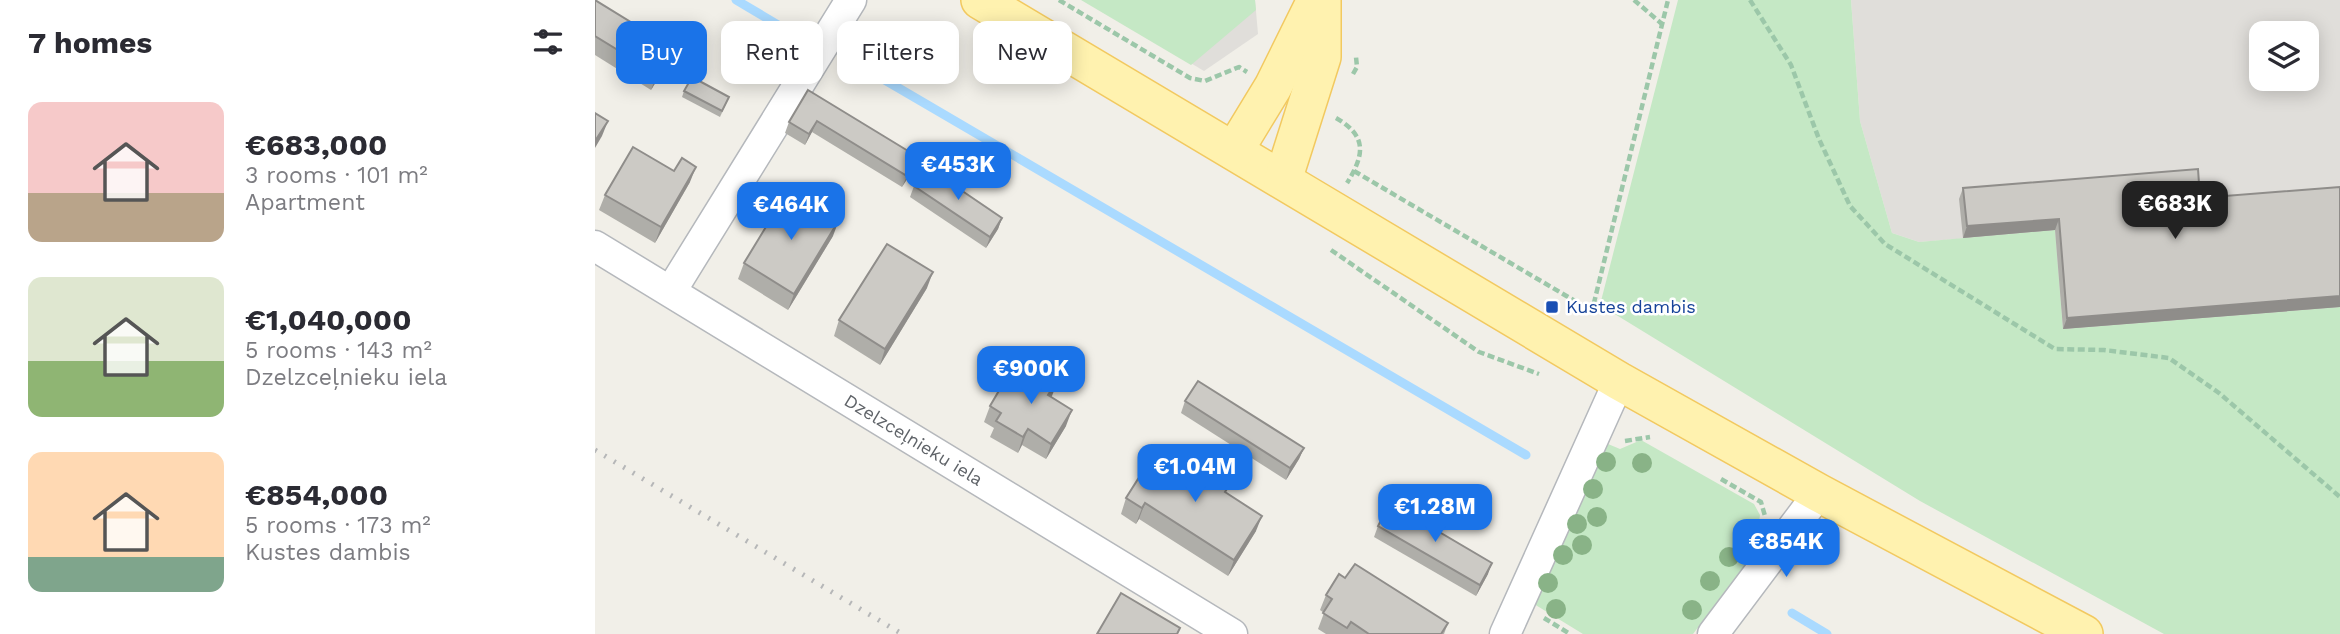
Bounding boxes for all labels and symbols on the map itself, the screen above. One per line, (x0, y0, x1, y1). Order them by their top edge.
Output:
pin: €453K (909, 142, 1007, 202)
pin: €464K (742, 182, 840, 242)
pin: €683K (2126, 182, 2224, 241)
place label: Kustes dambis (1566, 296, 1696, 317)
marker: Kustes dambis (1544, 299, 1560, 315)
pin: €900K (982, 346, 1080, 406)
street label: Dzelzceļnieku iela (841, 389, 987, 490)
pin: €1.04M (1138, 444, 1252, 504)
pin: €1.28M (1378, 484, 1492, 544)
pin: €854K (1737, 520, 1835, 579)

